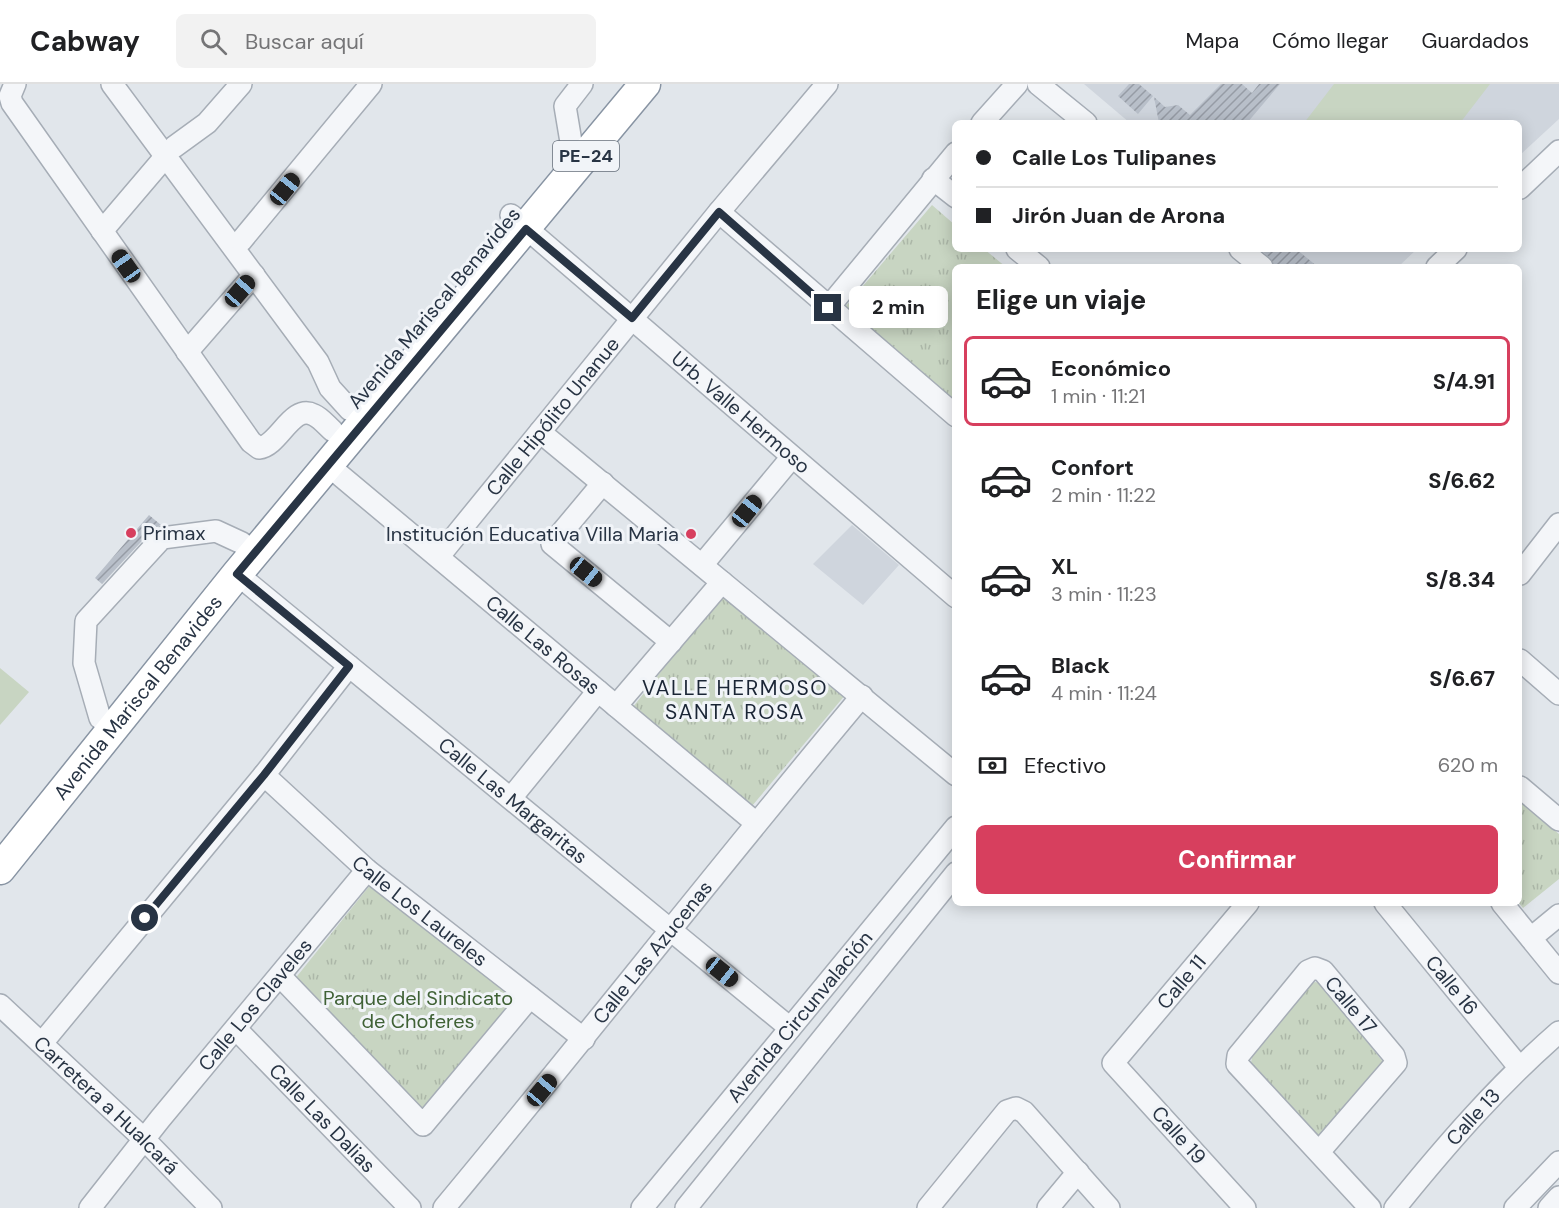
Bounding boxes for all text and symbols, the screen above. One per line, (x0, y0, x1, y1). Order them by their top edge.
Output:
search box (176, 14, 596, 68)
text: Cabway (30, 23, 140, 60)
icon: search (197, 25, 230, 58)
text: Buscar aquí (245, 27, 364, 56)
text: Mapa (1185, 27, 1239, 55)
text: Cómo llegar (1272, 27, 1389, 55)
text: Guardados (1422, 27, 1529, 55)
road number: PE-24 (553, 141, 619, 171)
text: Calle Los Tulipanes (1012, 143, 1217, 172)
car (267, 169, 303, 209)
text: Jirón Juan de Arona (1012, 201, 1225, 230)
street label: Avenida Mariscal Benavides (342, 202, 526, 414)
car (108, 246, 144, 286)
car (221, 272, 259, 310)
text: Elige un viaje (976, 282, 1146, 317)
callout: 2 min (849, 287, 948, 329)
route end (814, 294, 841, 321)
text: 2 min (872, 294, 925, 320)
street label: Calle Hipólito Unanue (480, 332, 625, 501)
street label: Urb. Valle Hermoso (666, 345, 816, 479)
icon: car (979, 354, 1033, 408)
text: Económico (1051, 354, 1171, 383)
text: S/4.91 (1433, 367, 1495, 396)
text: 1 min · 11:21 (1051, 383, 1146, 409)
icon: car (979, 453, 1033, 507)
text: Confort (1051, 453, 1134, 482)
text: S/6.62 (1428, 466, 1495, 495)
text: 2 min · 11:22 (1051, 482, 1156, 508)
car (729, 491, 765, 531)
place label: Primax (143, 520, 205, 546)
place label: Institución Educativa Villa Maria (386, 521, 679, 547)
marker: Primax (124, 526, 138, 540)
marker: Institución Educativa Villa Maria (684, 527, 698, 541)
icon: car (979, 552, 1033, 606)
text: XL (1051, 552, 1078, 581)
car (566, 554, 606, 590)
text: S/8.34 (1426, 565, 1495, 594)
text: 3 min · 11:23 (1051, 581, 1157, 607)
street label: Calle Las Rosas (480, 589, 606, 700)
street label: Avenida Mariscal Benavides (48, 590, 228, 805)
icon: car (979, 651, 1033, 705)
text: Black (1051, 651, 1110, 680)
text: S/6.67 (1429, 664, 1495, 693)
district label: VALLE HERMOSO SANTA ROSA (642, 674, 828, 726)
text: 4 min · 11:24 (1051, 680, 1157, 706)
street label: Calle Las Margaritas (433, 732, 593, 869)
icon: cash (976, 749, 1009, 782)
text: Efectivo (1024, 751, 1106, 780)
text: 620 m (1438, 752, 1498, 778)
button: Confirmar (976, 825, 1498, 894)
street label: Calle Los Laureles (347, 850, 493, 972)
street label: Calle Las Azucenas (587, 875, 718, 1029)
route start (131, 904, 158, 931)
street label: Avenida Circunvalación (721, 925, 878, 1108)
street label: Calle Los Claveles (192, 933, 318, 1076)
street label: Calle 11 (1151, 949, 1212, 1015)
street label: Calle 16 (1420, 950, 1484, 1020)
car (702, 954, 742, 990)
street label: Calle 17 (1319, 971, 1383, 1039)
park label: Parque del Sindicato de Choferes (323, 985, 513, 1034)
street label: Carretera a Hualcará (28, 1030, 184, 1180)
street label: Calle Las Dalias (263, 1058, 381, 1178)
car (524, 1070, 560, 1110)
street label: Calle 13 (1440, 1083, 1506, 1151)
street label: Calle 19 (1146, 1100, 1212, 1170)

